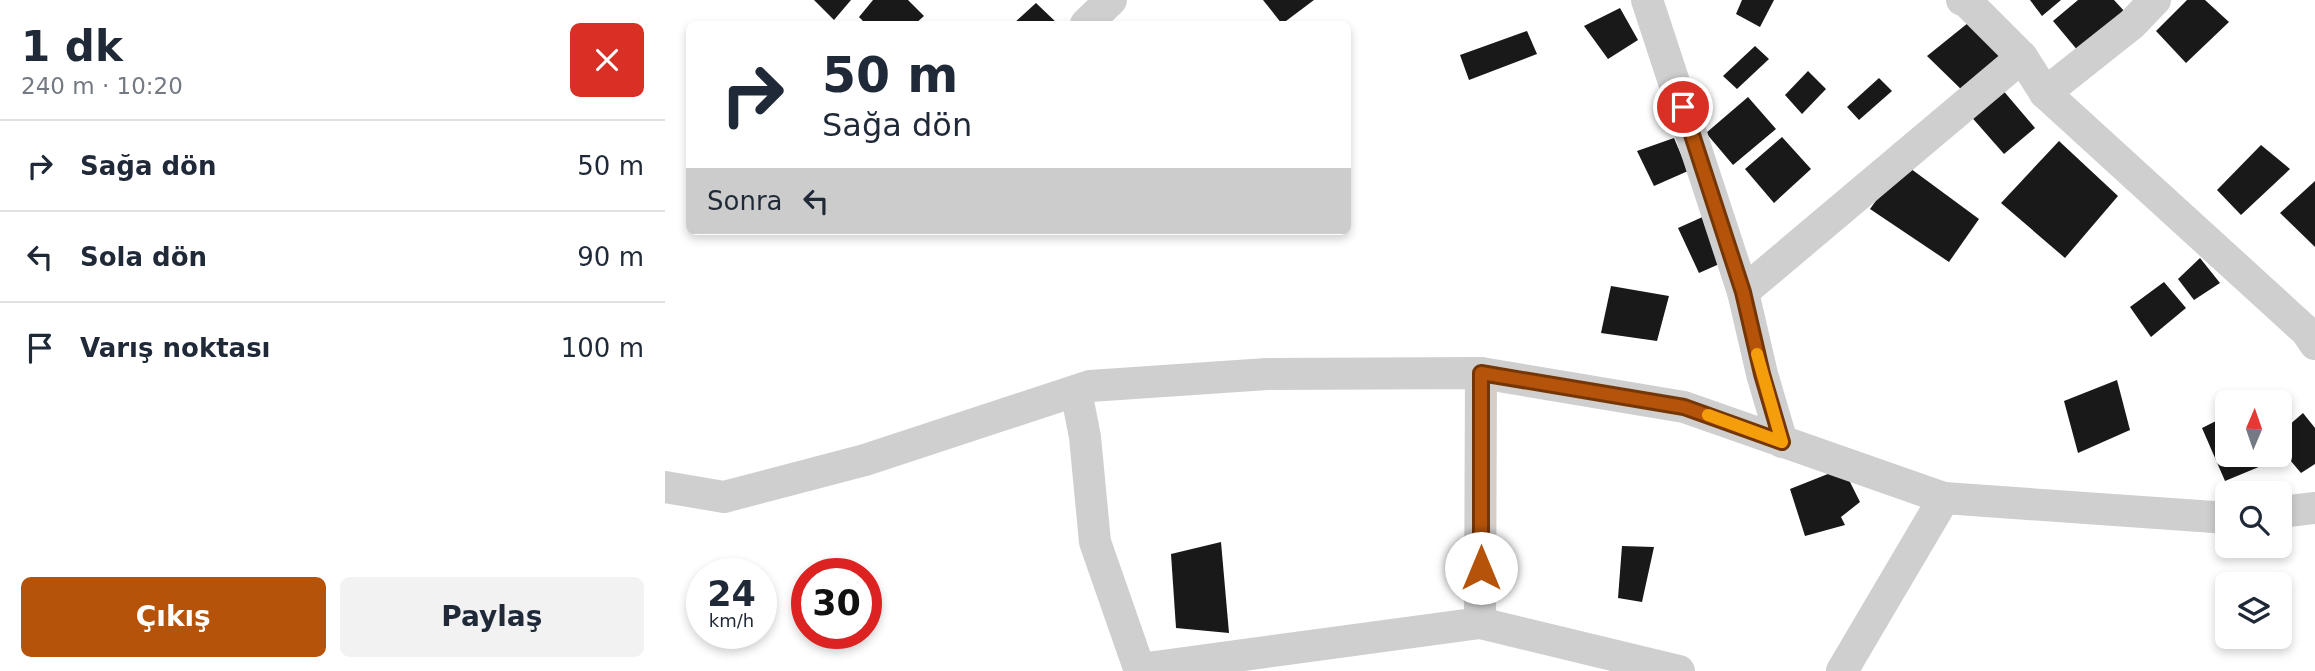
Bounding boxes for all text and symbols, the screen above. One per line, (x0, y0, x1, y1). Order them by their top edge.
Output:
text: 1 dk (21, 22, 123, 71)
button: close (570, 23, 644, 97)
text: 50 m (822, 47, 958, 104)
icon: right (707, 49, 798, 140)
text: 240 m · 10:20 (21, 73, 183, 99)
pin (1653, 77, 1713, 137)
icon: arrive (1664, 88, 1702, 126)
text: Sağa dön (822, 106, 972, 144)
icon: right (21, 147, 59, 185)
text: Sağa dön (80, 151, 216, 181)
text: 50 m (577, 151, 644, 181)
icon: left (797, 182, 835, 220)
text: Sonra (707, 186, 783, 216)
icon: left (21, 238, 59, 276)
text: Sola dön (80, 242, 207, 272)
text: 90 m (577, 242, 644, 272)
icon: arrive (21, 329, 59, 367)
text: Varış noktası (80, 333, 271, 363)
text: 100 m (561, 333, 644, 363)
north arrow (2215, 390, 2293, 467)
map controls (2215, 390, 2292, 649)
button: search (2215, 481, 2292, 558)
position arrow (1444, 531, 1518, 605)
speed limit sign: 30 (791, 558, 882, 649)
button: layers (2215, 572, 2292, 649)
text: 24 (707, 574, 756, 614)
button: Çıkış (21, 577, 326, 657)
button: Paylaş (340, 577, 644, 657)
text: km/h (709, 610, 754, 631)

